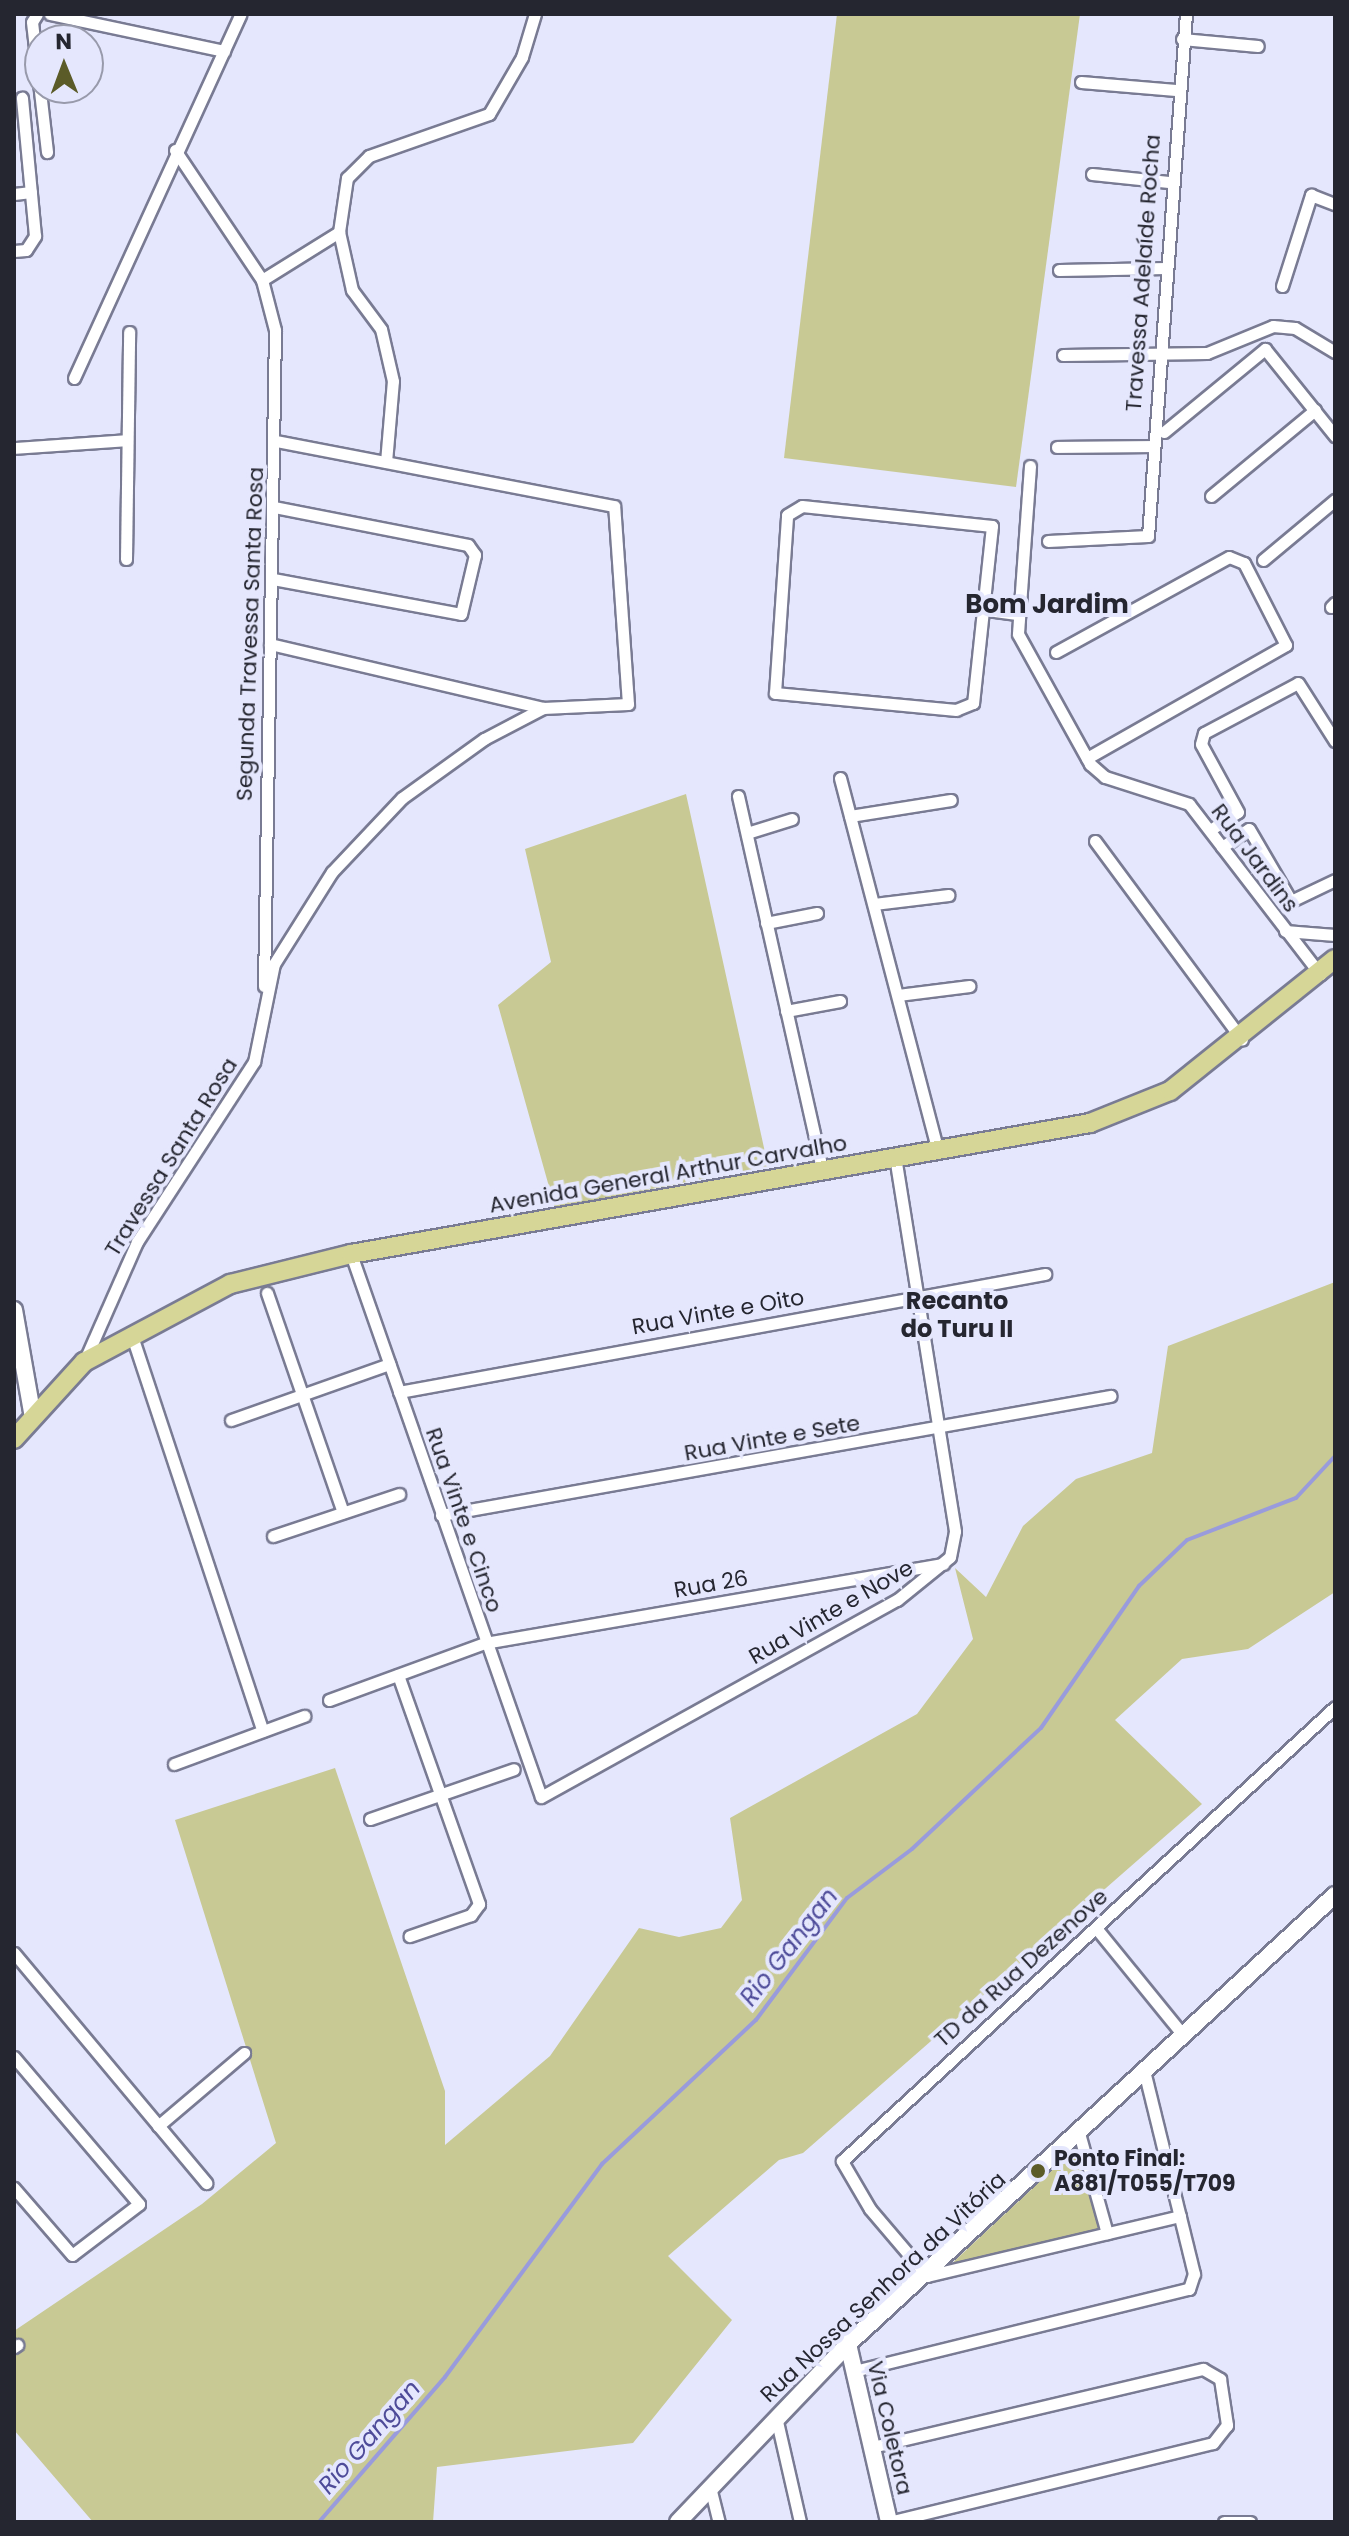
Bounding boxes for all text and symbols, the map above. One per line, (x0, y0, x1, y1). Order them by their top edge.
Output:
north arrow (24, 24, 104, 104)
text: N (55, 26, 72, 57)
street label: Travessa Adelaíde Rocha (1120, 133, 1166, 413)
street label: Segunda Travessa Santa Rosa (231, 466, 269, 802)
district label: Bom Jardim (965, 589, 1129, 621)
street label: Rua Jardins (1206, 799, 1304, 917)
street label: Travessa Santa Rosa (99, 1053, 243, 1261)
street label: Avenida General Arthur Carvalho (487, 1129, 849, 1219)
street label: Rua Vinte e Oito (630, 1284, 806, 1340)
district label: Recanto do Turu II (901, 1287, 1013, 1343)
street label: Rua Vinte e Sete (682, 1410, 862, 1466)
street label: Rua Vinte e Cinco (420, 1424, 508, 1616)
street label: Rua Vinte e Nove (744, 1554, 918, 1670)
street label: Rua 26 (672, 1565, 750, 1603)
water label: Rio Gangan (734, 1883, 844, 2011)
street label: TD da Rua Dezenove (929, 1883, 1113, 2053)
place label: Ponto Final: A881/T055/T709 (1054, 2145, 1236, 2196)
marker: Ponto Final: A881/T055/T709 (1029, 2162, 1047, 2180)
street label: Rua Nossa Senhora da Vitória (755, 2166, 1011, 2408)
street label: Via Coletora (862, 2359, 918, 2497)
water label: Rio Gangan (312, 2374, 426, 2500)

